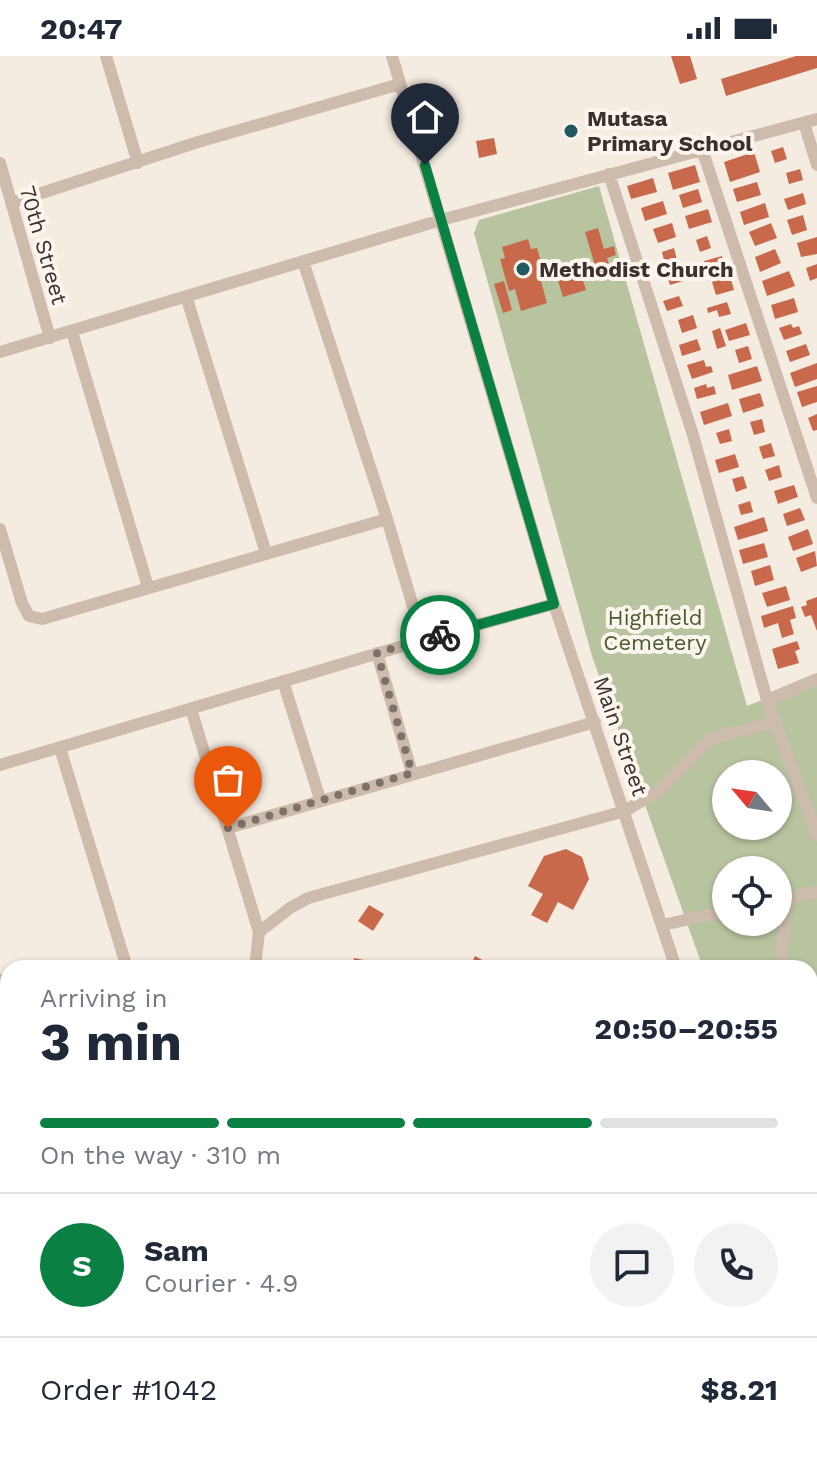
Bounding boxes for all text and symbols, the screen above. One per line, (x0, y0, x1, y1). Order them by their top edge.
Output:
text: 20:47 (40, 11, 122, 46)
pin (391, 83, 459, 165)
icon: home (403, 95, 447, 139)
place label: Mutasa Primary School (587, 106, 753, 156)
marker: Mutasa Primary School (562, 122, 580, 140)
street label: 70th Street (15, 183, 72, 307)
place label: Methodist Church (539, 257, 734, 282)
marker: Methodist Church (514, 260, 532, 278)
courier (400, 595, 480, 675)
park label: Highfield Cemetery (603, 605, 707, 655)
icon: bike (418, 613, 462, 657)
street label: Main Street (588, 673, 653, 799)
pin (194, 746, 262, 828)
icon: bag (206, 758, 250, 802)
north arrow (712, 760, 792, 840)
map controls (712, 760, 792, 936)
button: locate (712, 856, 792, 936)
text: Arriving in (40, 983, 168, 1013)
text: 20:50–20:55 (594, 1011, 778, 1046)
text: 3 min (40, 1012, 182, 1073)
text: On the way · 310 m (40, 1140, 281, 1170)
button: chat (590, 1223, 674, 1307)
button: phone (694, 1223, 778, 1307)
text: Sam (144, 1233, 209, 1268)
text: S (72, 1248, 92, 1283)
text: Courier · 4.9 (144, 1268, 298, 1298)
text: Order #1042 (40, 1372, 217, 1407)
text: $8.21 (700, 1372, 778, 1407)

